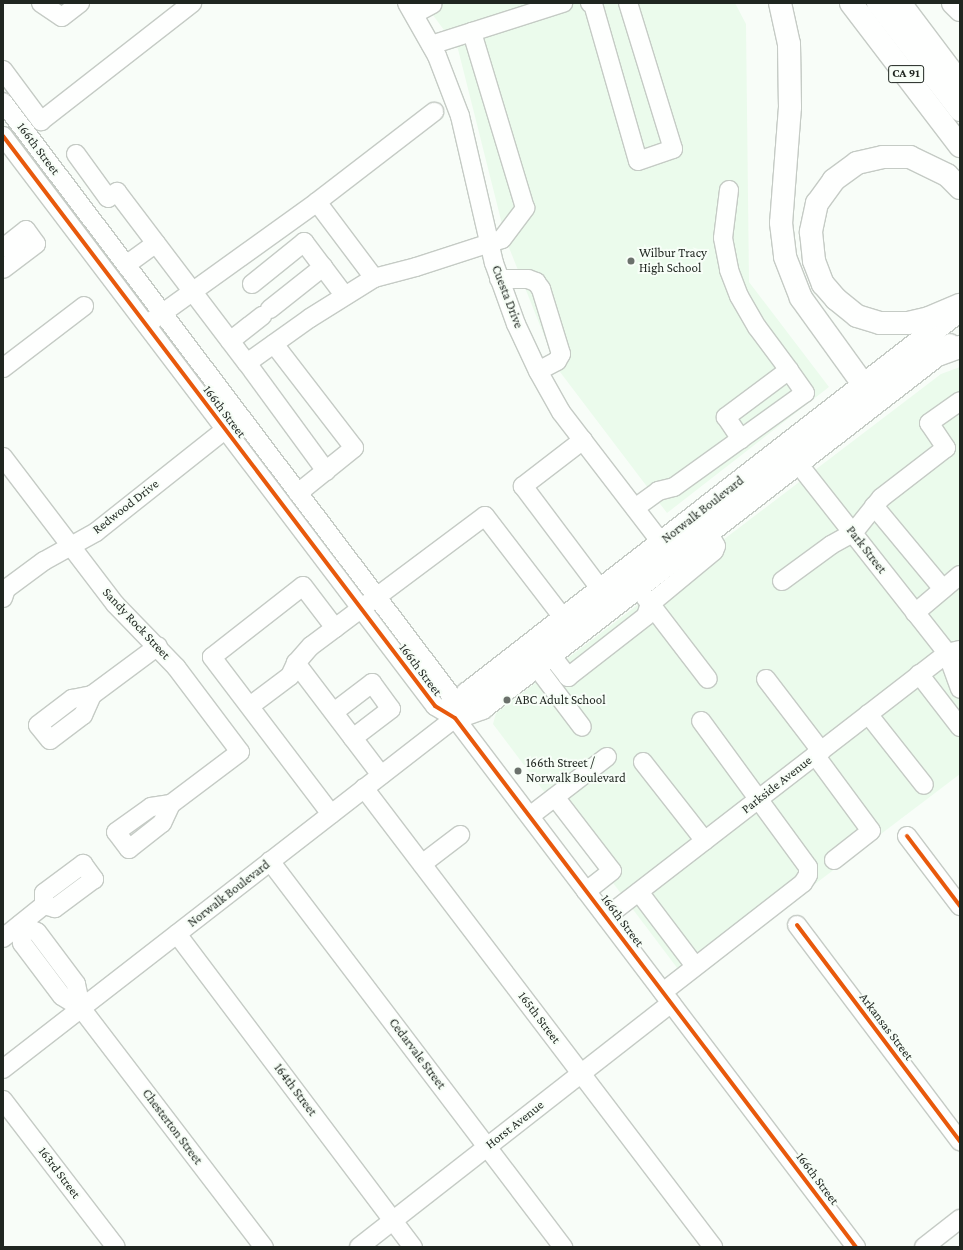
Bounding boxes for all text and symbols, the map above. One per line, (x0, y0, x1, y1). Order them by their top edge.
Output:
road number: CA 91 (888, 64, 924, 84)
street label: 166th Street (13, 120, 63, 178)
place label: Wilbur Tracy High School (639, 246, 707, 277)
marker: Wilbur Tracy High School (626, 256, 636, 266)
street label: Cuesta Drive (488, 263, 526, 331)
street label: 166th Street (199, 383, 249, 441)
street label: Norwalk Boulevard (659, 473, 747, 547)
street label: Redwood Drive (90, 476, 162, 538)
street label: Park Street (843, 523, 889, 577)
street label: Sandy Rock Street (99, 585, 173, 663)
street label: 166th Street (395, 641, 445, 699)
place label: ABC Adult School (515, 692, 606, 708)
marker: ABC Adult School (502, 695, 512, 705)
street label: Parkside Avenue (739, 753, 815, 817)
place label: 166th Street / Norwalk Boulevard (526, 756, 626, 787)
marker: 166th Street / Norwalk Boulevard (513, 766, 523, 776)
street label: Norwalk Boulevard (185, 857, 273, 931)
street label: 166th Street (597, 892, 647, 950)
street label: 165th Street (514, 989, 564, 1047)
street label: Arkansas Street (856, 990, 916, 1064)
street label: Cedarvale Street (385, 1015, 449, 1093)
street label: 164th Street (270, 1061, 320, 1119)
street label: Chesterton Street (139, 1086, 205, 1168)
street label: Horst Avenue (483, 1097, 547, 1153)
street label: 163rd Street (35, 1144, 83, 1202)
street label: 166th Street (792, 1150, 842, 1208)

